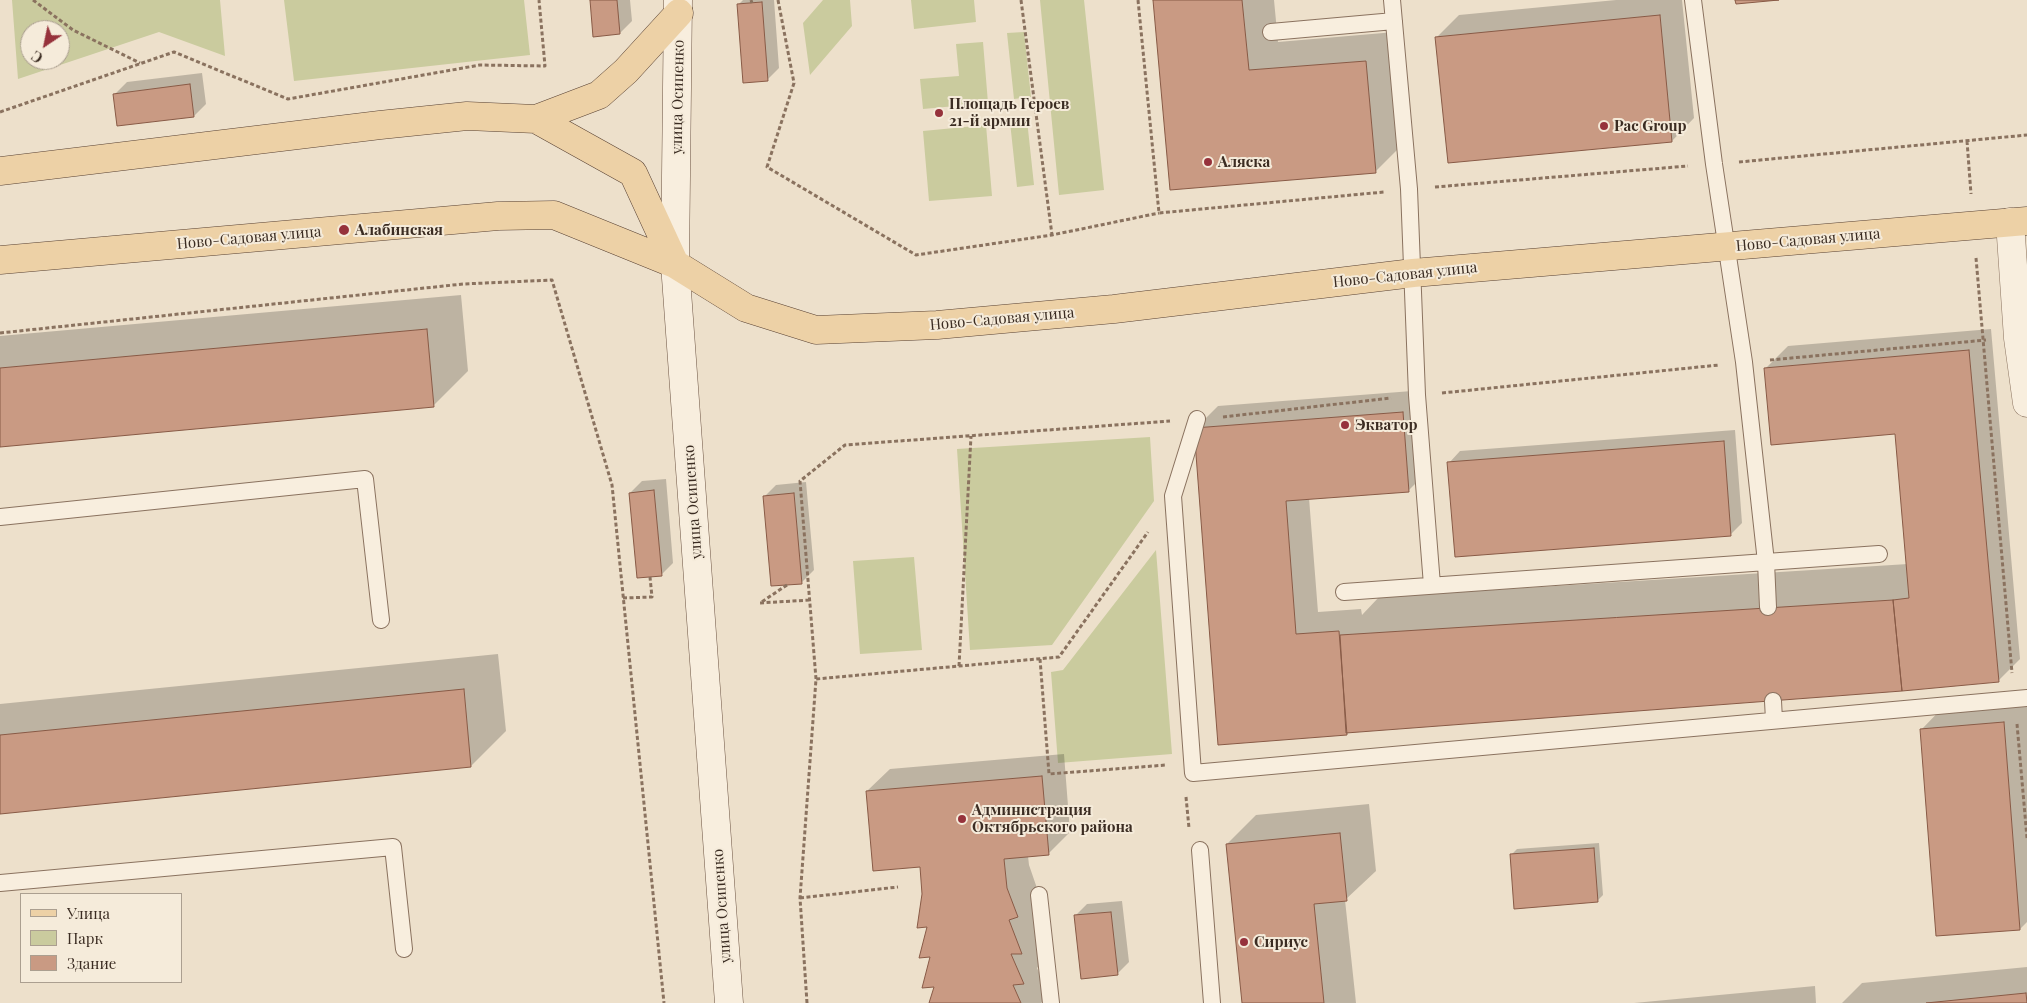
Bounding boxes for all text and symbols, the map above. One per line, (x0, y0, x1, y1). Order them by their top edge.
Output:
north arrow (20, 20, 70, 70)
street label: улица Осипенко (668, 40, 688, 154)
text: С (27, 46, 46, 68)
place label: Площадь Героев 21-й армии (949, 95, 1069, 130)
marker: Площадь Героев 21-й армии (933, 107, 945, 119)
place label: Pac Group (1614, 117, 1687, 135)
marker: Pac Group (1598, 120, 1610, 132)
place label: Аляска (1218, 153, 1270, 171)
marker: Аляска (1202, 156, 1214, 168)
place label: Алабинская (355, 221, 443, 239)
street label: Ново-Садовая улица (176, 223, 322, 253)
marker: Алабинская (337, 223, 351, 237)
street label: Ново-Садовая улица (1735, 225, 1881, 255)
street label: Ново-Садовая улица (1332, 258, 1478, 292)
street label: Ново-Садовая улица (929, 304, 1075, 334)
place label: Экватор (1355, 416, 1417, 434)
marker: Экватор (1339, 419, 1351, 431)
street label: улица Осипенко (680, 444, 706, 560)
place label: Администрация Октябрьского района (972, 801, 1133, 836)
marker: Администрация Октябрьского района (956, 813, 968, 825)
street label: улица Осипенко (709, 848, 735, 964)
legend (20, 893, 182, 983)
text: Улица (67, 903, 110, 923)
text: Парк (67, 928, 103, 948)
place label: Сириус (1254, 933, 1308, 951)
marker: Сириус (1238, 936, 1250, 948)
text: Здание (67, 953, 116, 973)

